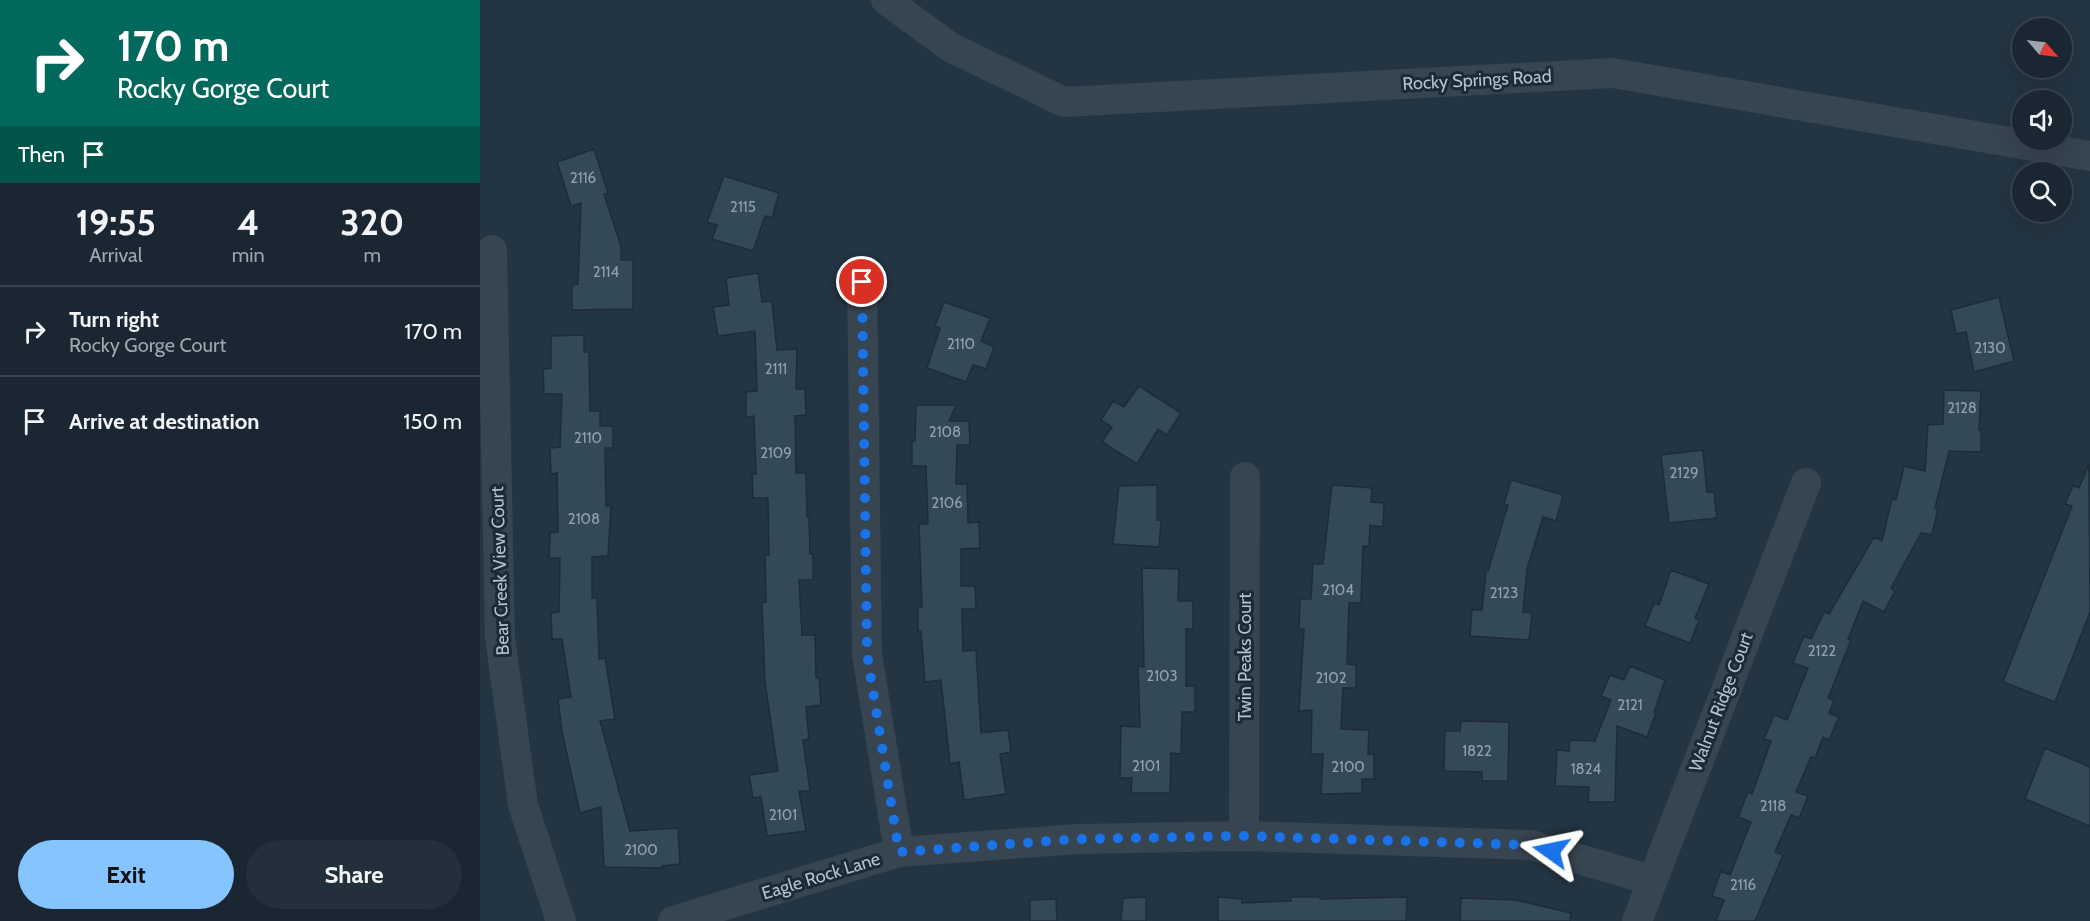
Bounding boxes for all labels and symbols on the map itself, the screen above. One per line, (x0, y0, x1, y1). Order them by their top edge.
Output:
north arrow (2012, 18, 2072, 78)
street label: Rocky Springs Road (1402, 65, 1552, 95)
house number: 2116 (570, 169, 596, 187)
house number: 2115 (730, 198, 756, 216)
pin (836, 256, 887, 307)
house number: 2114 (593, 263, 619, 281)
house number: 2110 (947, 335, 975, 353)
house number: 2130 (1974, 339, 2006, 357)
house number: 2111 (765, 360, 787, 378)
house number: 2128 (1947, 399, 1977, 417)
house number: 2108 (929, 423, 961, 441)
house number: 2110 (574, 429, 602, 447)
house number: 2109 (760, 444, 792, 462)
house number: 2129 (1669, 464, 1699, 482)
street label: Bear Creek View Court (486, 486, 514, 656)
house number: 2106 (931, 494, 963, 512)
house number: 2108 (568, 510, 600, 528)
house number: 2104 (1322, 581, 1354, 599)
house number: 2123 (1490, 584, 1518, 602)
street label: Twin Peaks Court (1234, 593, 1256, 721)
street label: Walnut Ridge Court (1684, 629, 1758, 775)
house number: 2122 (1808, 642, 1836, 660)
house number: 2103 (1146, 667, 1178, 685)
house number: 2102 (1315, 669, 1347, 687)
house number: 2121 (1617, 696, 1643, 714)
house number: 1822 (1462, 742, 1492, 760)
house number: 2101 (1132, 757, 1160, 775)
house number: 2100 (1331, 758, 1365, 776)
house number: 1824 (1571, 760, 1602, 778)
house number: 2118 (1760, 797, 1786, 815)
house number: 2101 (769, 806, 797, 824)
position arrow (1519, 819, 1583, 883)
house number: 2100 (624, 841, 658, 859)
street label: Eagle Rock Lane (759, 848, 883, 904)
house number: 2116 (1730, 876, 1756, 894)

